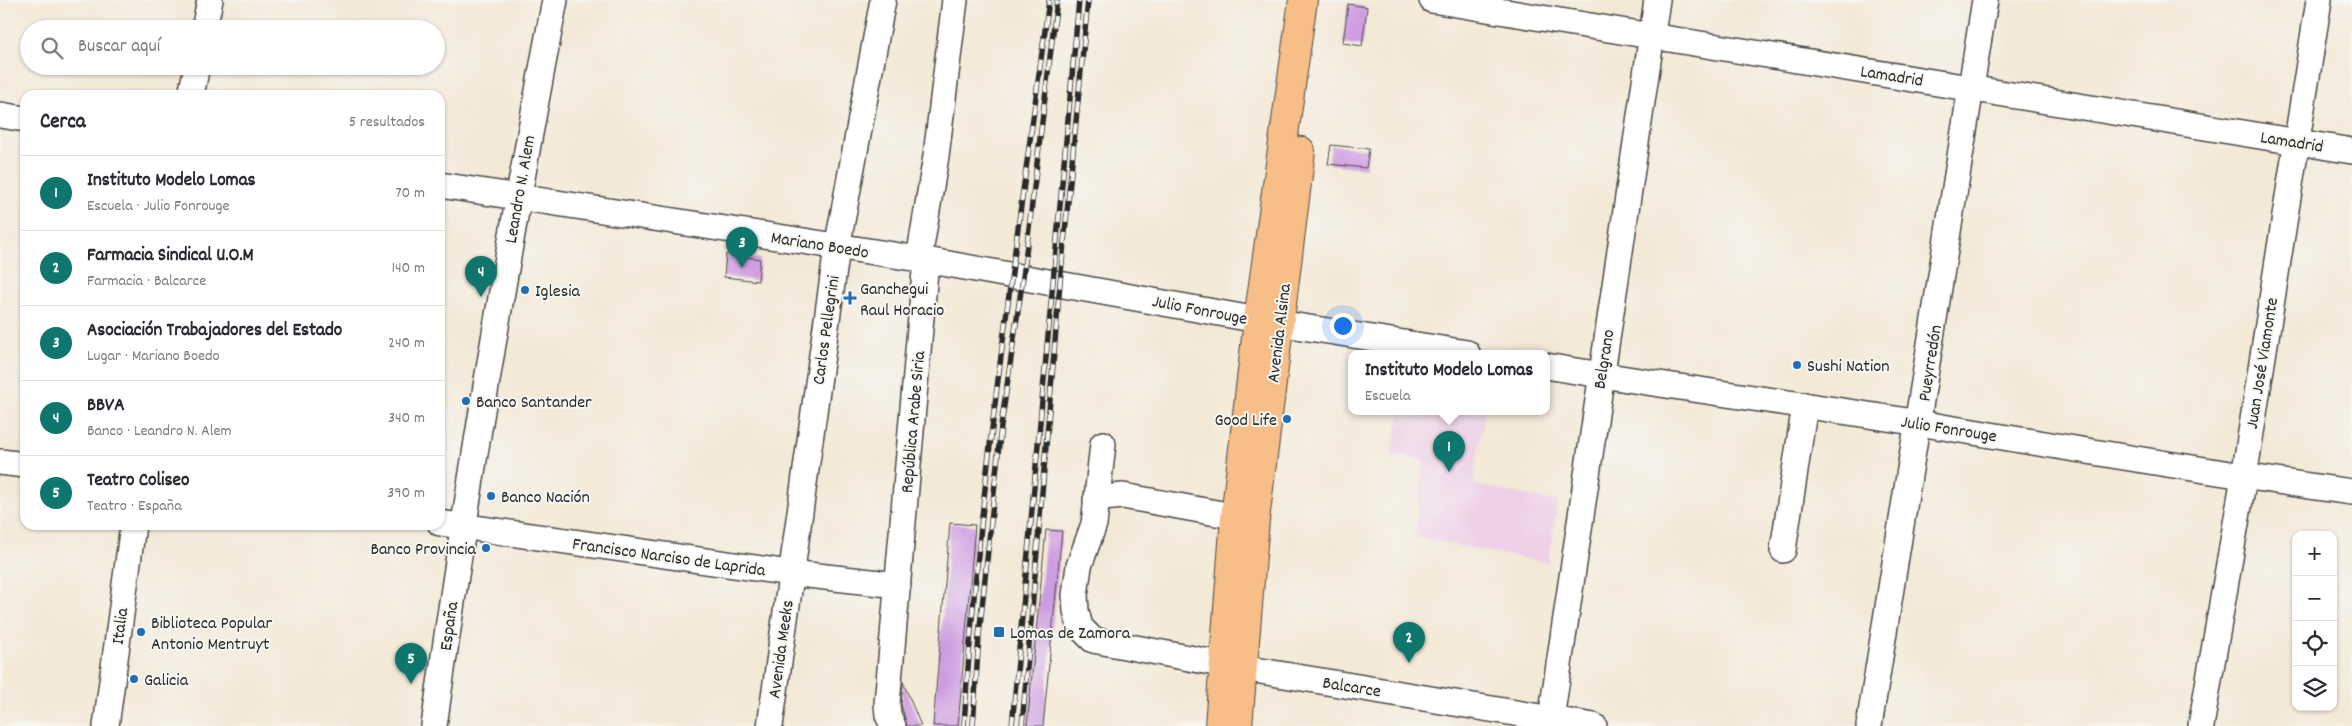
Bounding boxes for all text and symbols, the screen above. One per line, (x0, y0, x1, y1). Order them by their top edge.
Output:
search box (20, 20, 445, 75)
icon: search (38, 34, 66, 62)
text: Buscar aquí (78, 34, 160, 61)
street label: Lamadrid (1858, 60, 1925, 95)
text: Cerca (40, 108, 86, 138)
text: 5 resultados (349, 111, 425, 134)
street label: Lamadrid (2258, 126, 2325, 161)
street label: Leandro N. Alem (500, 133, 543, 246)
text: Instituto Modelo Lomas (87, 168, 256, 195)
text: 1 (54, 182, 58, 205)
text: 70 m (395, 182, 425, 205)
text: Escuela · Julio Fonrouge (87, 195, 230, 218)
street label: Mariano Boedo (769, 226, 870, 267)
pin: 3 (726, 227, 758, 268)
text: Farmacia Sindical U.O.M (87, 243, 254, 270)
pin: 4 (465, 256, 497, 297)
text: 2 (53, 257, 60, 280)
text: 140 m (391, 257, 425, 280)
text: Farmacia · Balcarce (87, 270, 206, 293)
street label: Carlos Pellegrini (807, 274, 848, 387)
place label: Ganchegui Raul Horacio (860, 278, 944, 324)
place label: Iglesia (535, 280, 581, 305)
street label: Avenida Alsina (1262, 282, 1299, 384)
marker: Iglesia (519, 284, 531, 296)
street label: Julio Fonrouge (1150, 290, 1249, 333)
marker: Ganchegui Raul Horacio (844, 292, 856, 304)
street label: Juan José Viamonte (2241, 296, 2286, 431)
your location (1330, 313, 1356, 339)
text: Asociación Trabajadores del Estado (87, 318, 342, 345)
street label: Pueyrredón (1913, 323, 1950, 403)
street label: Belgrano (1588, 328, 1623, 391)
text: 3 (52, 332, 60, 355)
text: 240 m (388, 332, 425, 355)
text: Lugar · Mariano Boedo (87, 345, 220, 368)
street label: República Arabe Siria (896, 350, 933, 494)
popup (1348, 350, 1550, 415)
place label: Sushi Nation (1807, 355, 1890, 380)
text: Instituto Modelo Lomas (1365, 358, 1533, 385)
marker: Sushi Nation (1791, 359, 1803, 371)
text: Escuela (1365, 385, 1410, 408)
place label: Banco Santander (476, 391, 592, 416)
text: BBVA (87, 393, 125, 420)
marker: Banco Santander (460, 395, 472, 407)
text: 4 (53, 407, 59, 430)
text: 340 m (388, 407, 425, 430)
place label: Good Life (1214, 409, 1277, 434)
street label: Julio Fonrouge (1899, 411, 1998, 450)
marker: Good Life (1281, 413, 1293, 425)
text: Banco · Leandro N. Alem (87, 420, 232, 443)
pin: 1 (1433, 431, 1465, 472)
text: Teatro Coliseo (87, 468, 189, 495)
text: 5 (52, 482, 60, 505)
text: 390 m (387, 482, 425, 505)
place label: Banco Nación (501, 486, 590, 511)
marker: Banco Nación (485, 490, 497, 502)
text: Teatro · España (87, 495, 182, 518)
map controls (2292, 531, 2337, 711)
button: + (2292, 531, 2337, 576)
street label: Francisco Narciso de Laprida (571, 533, 767, 584)
place label: Banco Provincia (370, 538, 477, 563)
marker: Banco Provincia (480, 542, 492, 554)
button: − (2292, 576, 2337, 621)
street label: Avenida Meeks (763, 598, 802, 700)
street label: España (435, 600, 466, 652)
street label: Italia (107, 606, 136, 646)
place label: Biblioteca Popular Antonio Mentruyt (151, 612, 273, 658)
button: locate (2292, 621, 2337, 666)
place label: Lomas de Zamora (1010, 622, 1131, 647)
pin: 2 (1393, 622, 1425, 663)
marker: Lomas de Zamora (992, 625, 1006, 639)
marker: Biblioteca Popular Antonio Mentruyt (135, 626, 147, 638)
pin: 5 (395, 643, 427, 684)
button: layers (2292, 666, 2337, 711)
place label: Galicia (144, 669, 189, 694)
street label: Balcarce (1321, 672, 1383, 705)
marker: Galicia (128, 673, 140, 685)

